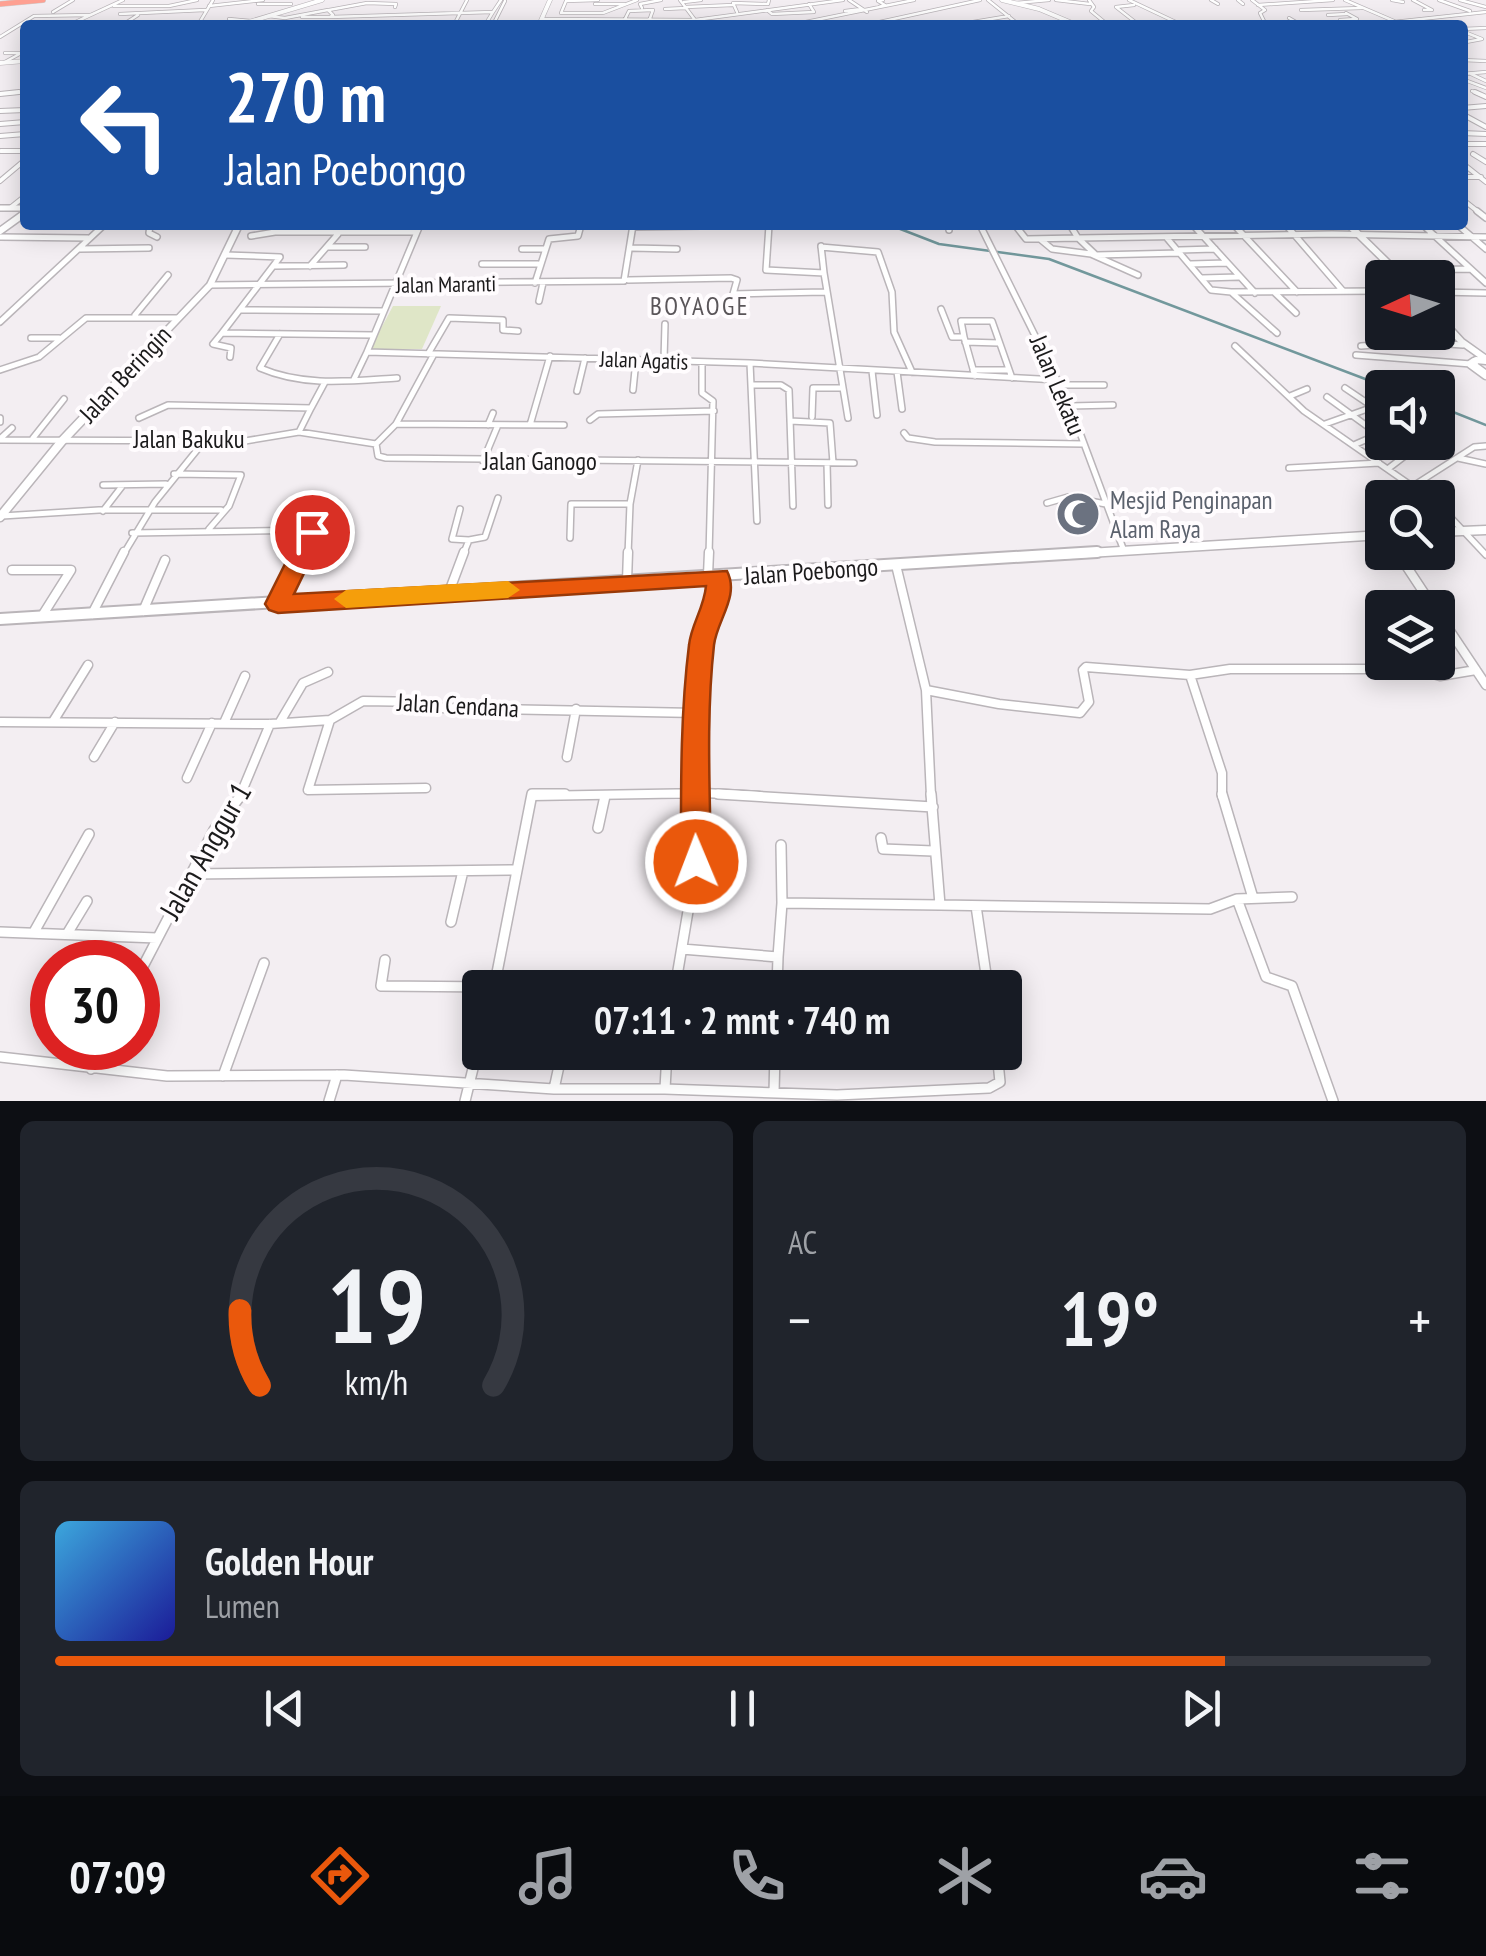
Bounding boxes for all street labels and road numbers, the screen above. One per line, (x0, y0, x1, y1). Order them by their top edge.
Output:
street label: Jalan Maranti (395, 269, 496, 299)
street label: Jalan Beringin (71, 319, 178, 430)
street label: Jalan Lekatu (1022, 329, 1093, 440)
street label: Jalan Agatis (598, 344, 689, 376)
street label: Jalan Bakuku (132, 423, 245, 455)
street label: Jalan Ganogo (482, 445, 597, 477)
street label: Jalan Poebongo (742, 550, 879, 592)
street label: Jalan Cendana (395, 686, 520, 724)
street label: Jalan Anggur 1 (149, 775, 259, 926)

